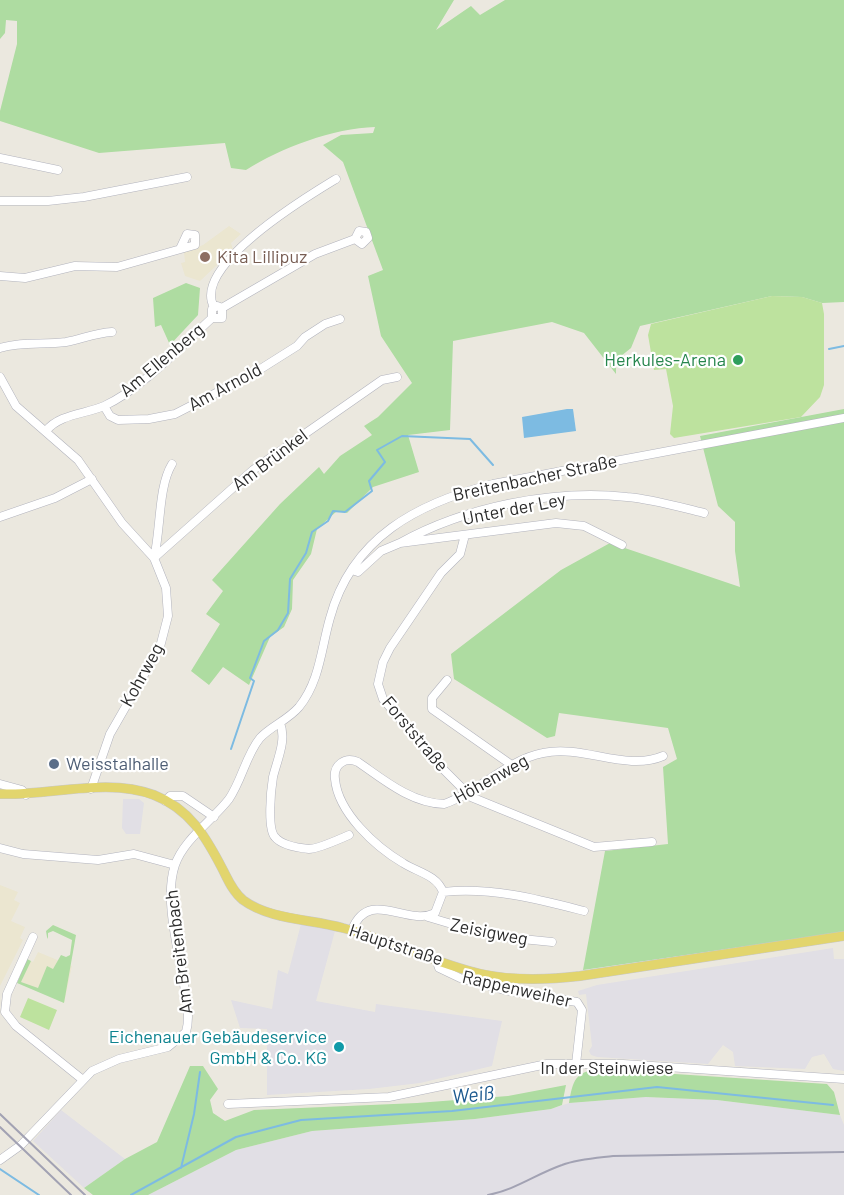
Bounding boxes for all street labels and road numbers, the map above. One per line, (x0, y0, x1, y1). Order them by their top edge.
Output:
street label: Am Ellenberg (116, 319, 208, 401)
street label: Am Arnold (185, 359, 265, 415)
street label: Am Brünkel (228, 425, 312, 495)
street label: Breitenbacher Straße (451, 450, 619, 506)
street label: Unter der Ley (460, 488, 568, 530)
street label: Kohrweg (116, 640, 168, 710)
street label: Forststraße (377, 692, 453, 776)
street label: Höhenweg (450, 750, 532, 808)
street label: Am Breitenbach (161, 889, 197, 1015)
street label: Zeisigweg (448, 914, 530, 950)
street label: Hauptstraße (346, 920, 446, 970)
street label: Rappenweiher (460, 966, 574, 1012)
street label: In der Steinwiese (540, 1057, 674, 1079)

